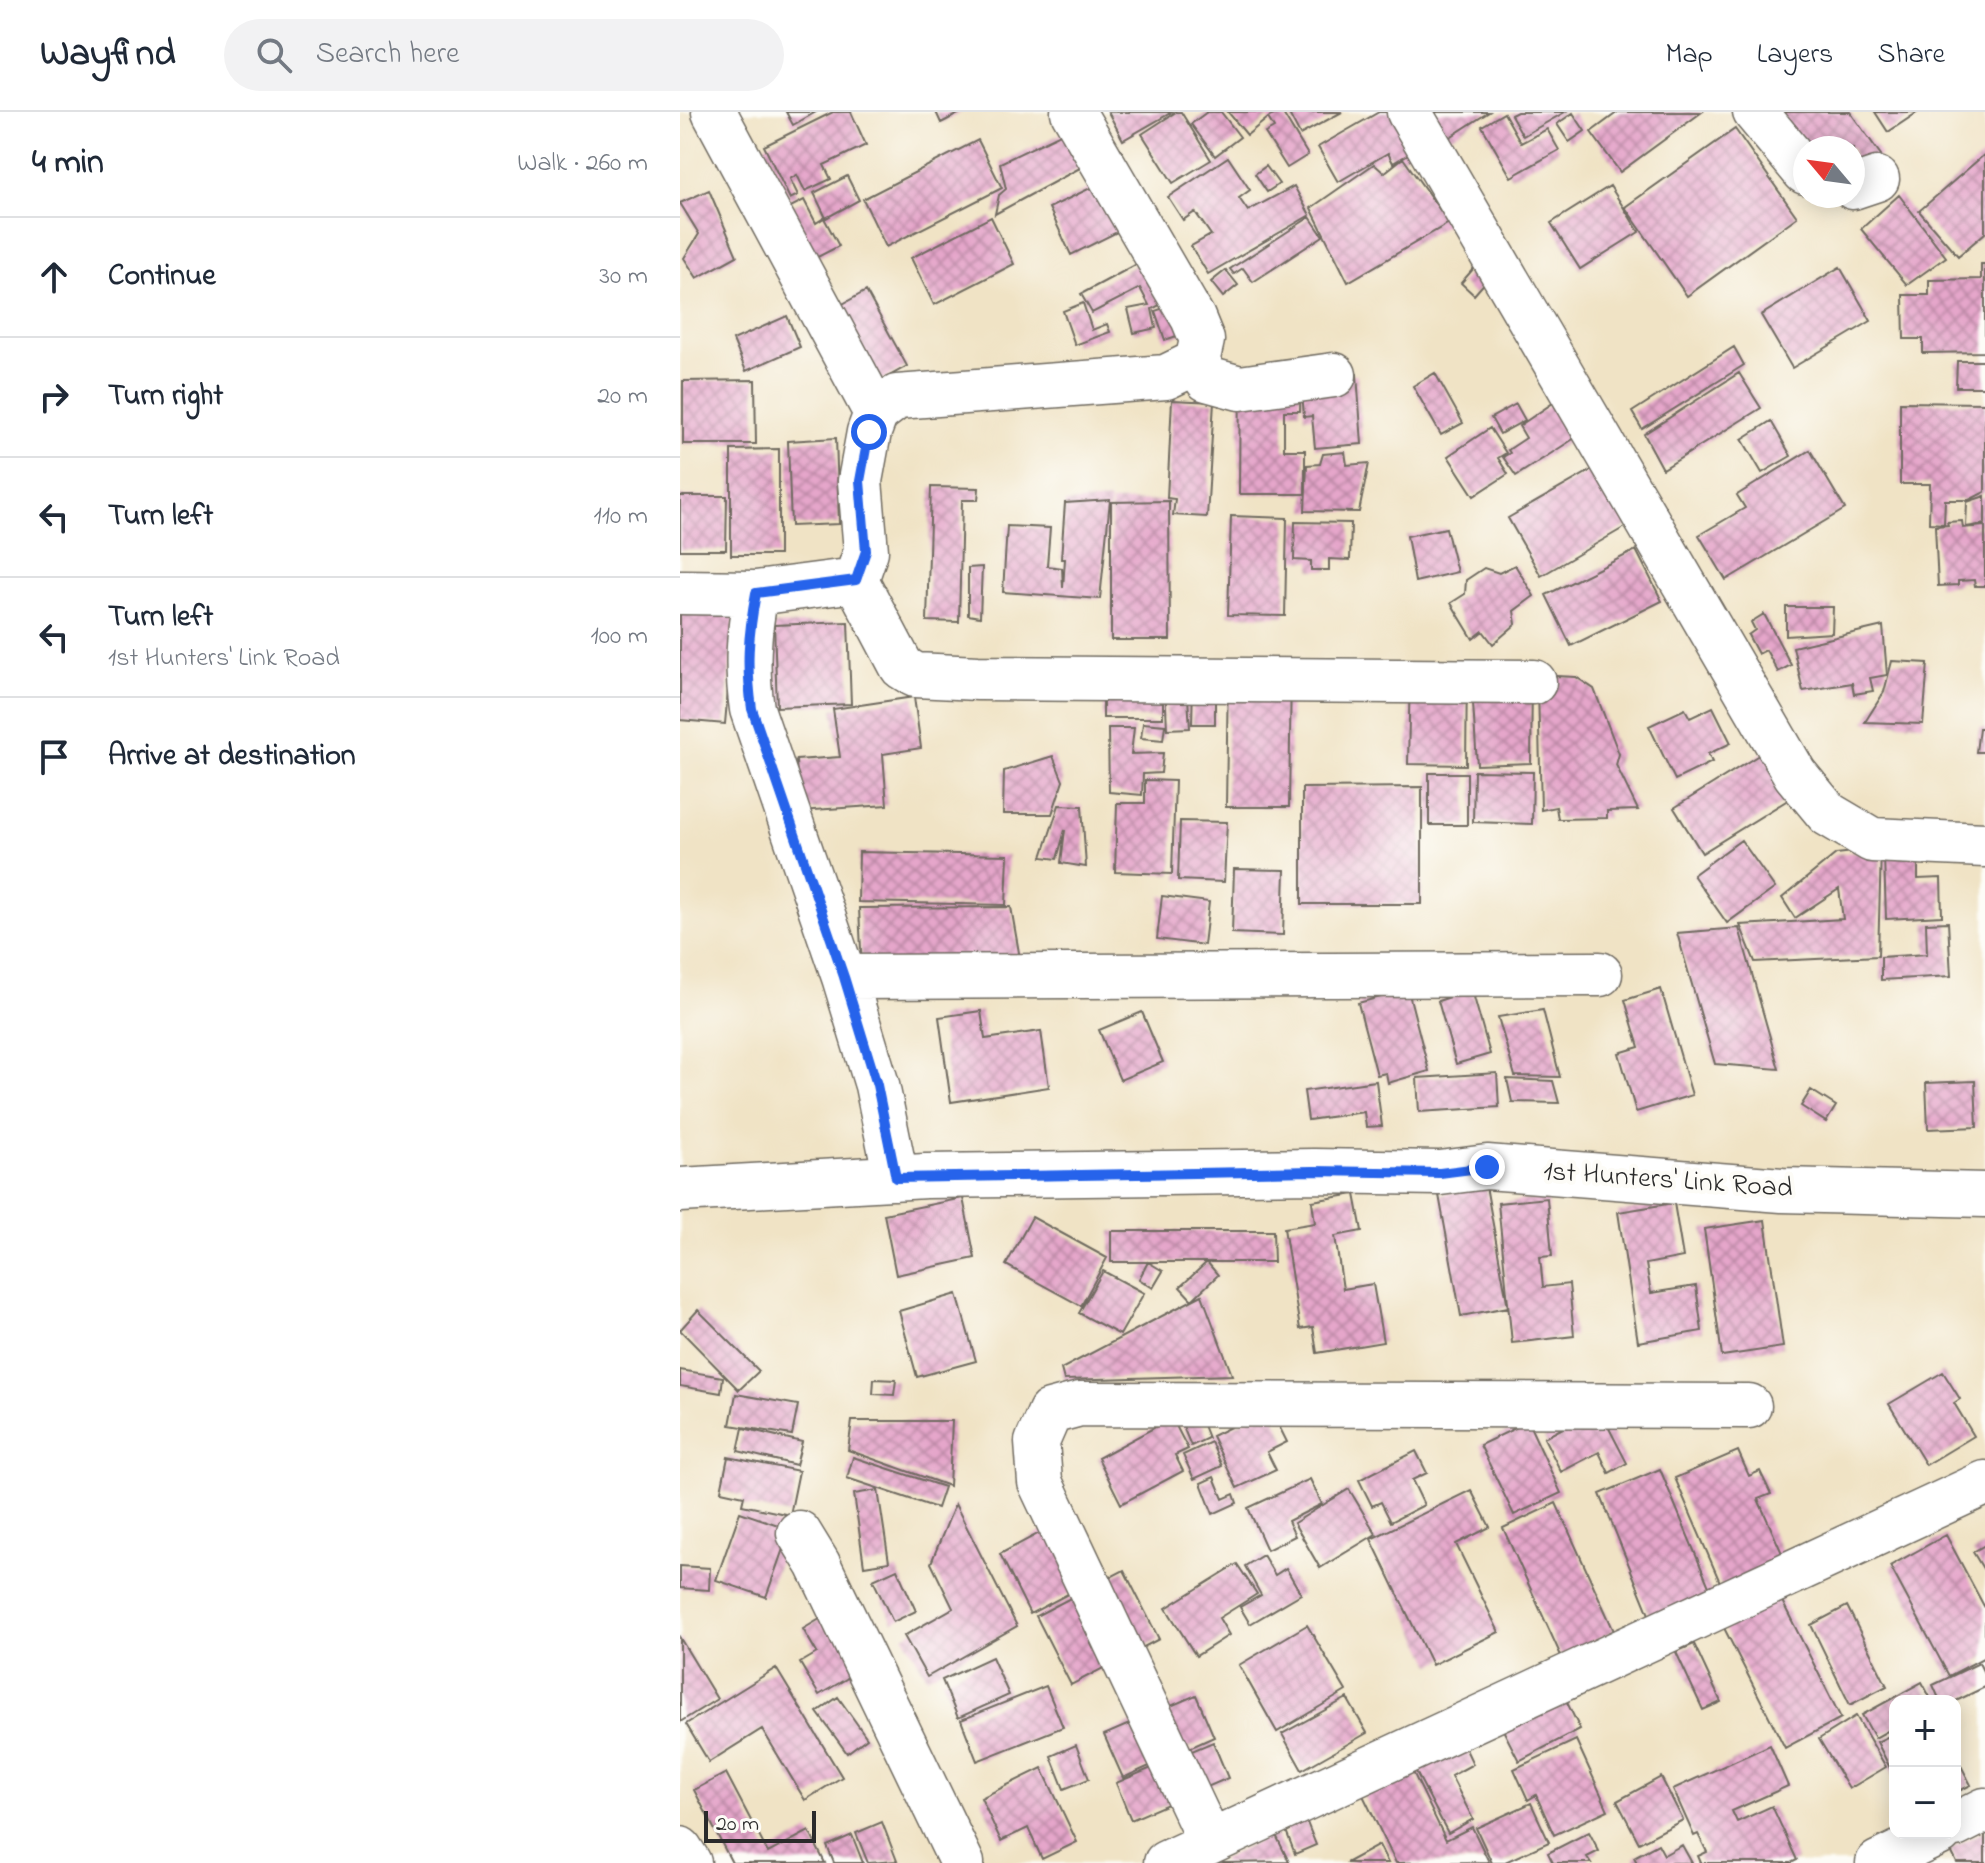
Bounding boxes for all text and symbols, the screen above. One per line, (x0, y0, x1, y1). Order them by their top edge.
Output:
search box (224, 19, 784, 91)
text: Wayfind (40, 27, 176, 83)
icon: search (252, 33, 296, 77)
text: Search here (316, 33, 459, 77)
text: Map (1665, 35, 1713, 76)
text: Layers (1757, 35, 1833, 76)
text: Share (1877, 35, 1945, 76)
north arrow (1793, 136, 1865, 208)
text: 4 min (32, 139, 104, 189)
text: Walk · 260 m (517, 145, 648, 183)
icon: ahead (32, 255, 76, 299)
text: Continue (108, 255, 216, 299)
text: 30 m (599, 258, 648, 296)
icon: right (32, 375, 76, 419)
text: Turn right (108, 375, 223, 419)
text: 20 m (597, 378, 648, 416)
route start (851, 414, 887, 450)
icon: left (32, 495, 76, 539)
text: Turn left (108, 495, 213, 539)
text: 110 m (594, 498, 648, 536)
text: Turn left (108, 596, 213, 640)
icon: left (32, 615, 76, 659)
text: 100 m (591, 618, 648, 656)
text: 1st Hunters' Link Road (108, 640, 340, 678)
icon: arrive (32, 735, 76, 779)
text: Arrive at destination (108, 735, 356, 779)
route end (1469, 1149, 1505, 1185)
street label: 1st Hunters' Link Road (1542, 1152, 1794, 1210)
map controls (1889, 1695, 1961, 1839)
button: + (1889, 1695, 1961, 1767)
button: − (1889, 1767, 1961, 1839)
scale bar (704, 1807, 816, 1843)
text: 20 m (716, 1809, 759, 1841)

